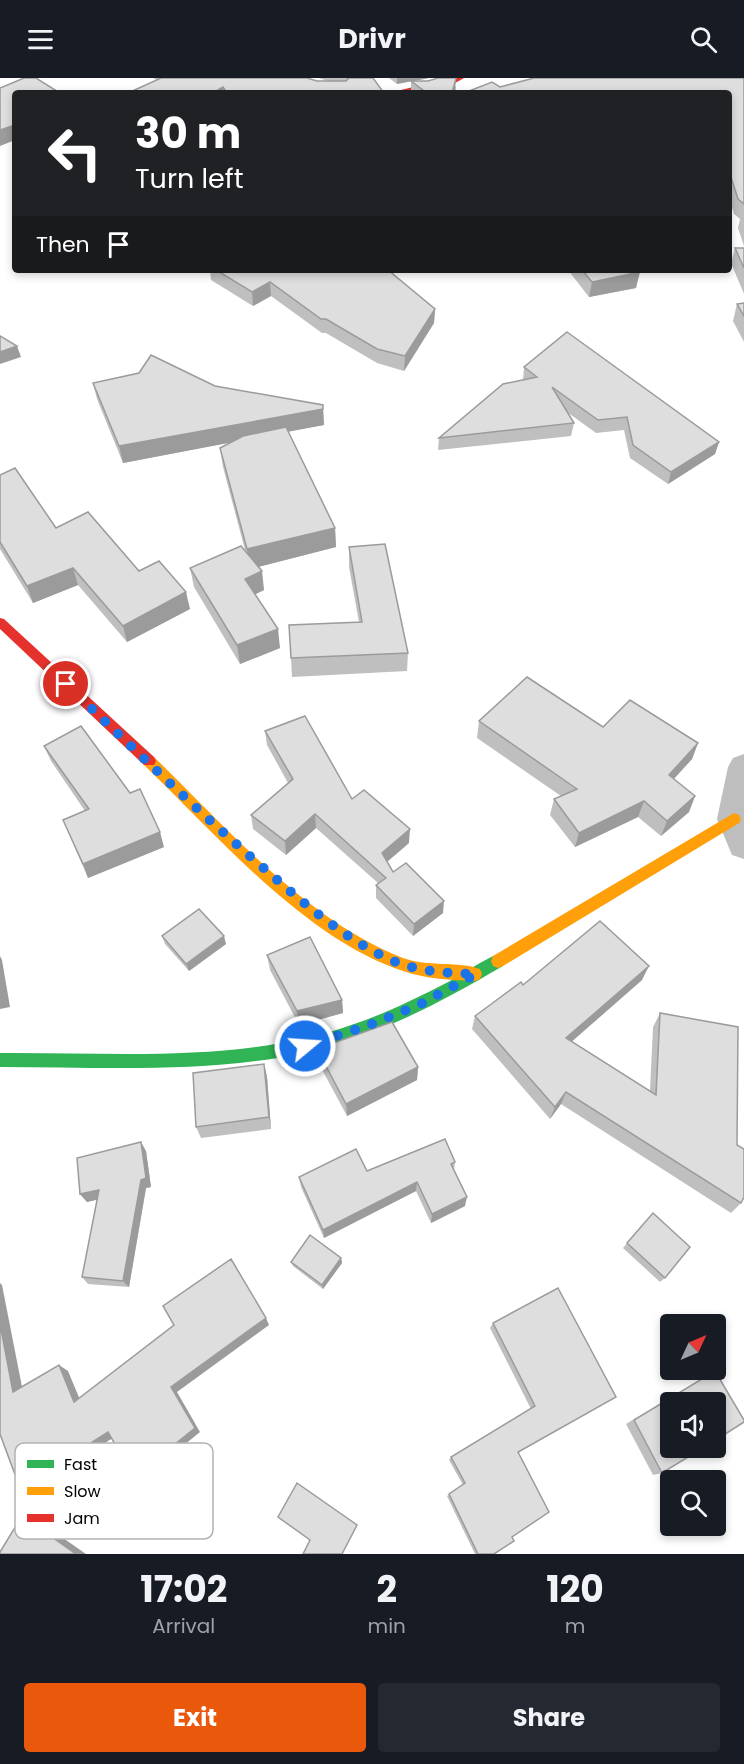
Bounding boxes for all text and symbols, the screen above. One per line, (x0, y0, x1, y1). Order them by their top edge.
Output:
text: Drivr (338, 20, 406, 57)
icon: menu (24, 23, 57, 56)
icon: search (687, 23, 720, 56)
text: 30 m (135, 104, 241, 163)
icon: left (36, 114, 114, 192)
text: Turn left (135, 160, 244, 197)
icon: arrive (102, 228, 135, 261)
text: Then (36, 229, 90, 260)
pin (40, 658, 91, 709)
icon: arrive (49, 667, 82, 700)
position arrow (273, 1014, 337, 1078)
north arrow (660, 1314, 726, 1380)
map controls (660, 1314, 726, 1536)
button: sound (660, 1392, 726, 1458)
legend (15, 1443, 213, 1539)
text: Fast (64, 1453, 97, 1476)
button: search (660, 1470, 726, 1536)
text: Slow (64, 1480, 101, 1503)
text: Jam (64, 1507, 100, 1530)
text: 17:02 (140, 1564, 227, 1615)
text: 2 (376, 1564, 397, 1615)
text: 120 (546, 1564, 604, 1615)
text: Arrival (152, 1612, 215, 1640)
text: min (368, 1612, 406, 1640)
text: m (565, 1612, 585, 1640)
button: Exit (24, 1683, 366, 1752)
button: Share (378, 1683, 720, 1752)

